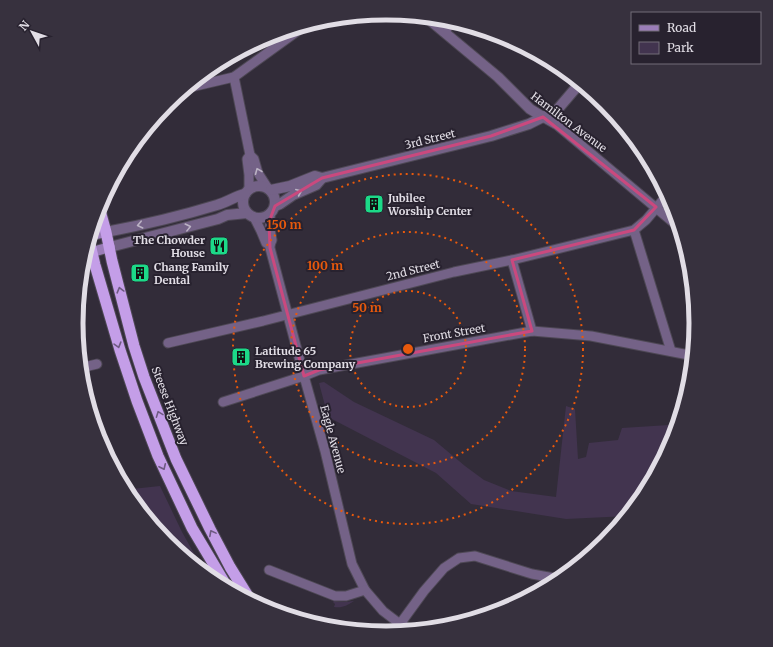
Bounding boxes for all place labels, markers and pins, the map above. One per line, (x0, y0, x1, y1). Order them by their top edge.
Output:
place label: Jubilee Worship Center (387, 191, 472, 218)
building icon: Jubilee Worship Center (363, 193, 385, 215)
place label: The Chowder House (133, 233, 205, 260)
restaurant icon: The Chowder House (208, 235, 230, 257)
place label: Chang Family Dental (154, 260, 229, 287)
building icon: Chang Family Dental (129, 262, 151, 284)
centre of rings (401, 342, 415, 356)
place label: Latitude 65 Brewing Company (255, 344, 356, 371)
building icon: Latitude 65 Brewing Company (230, 346, 252, 368)

